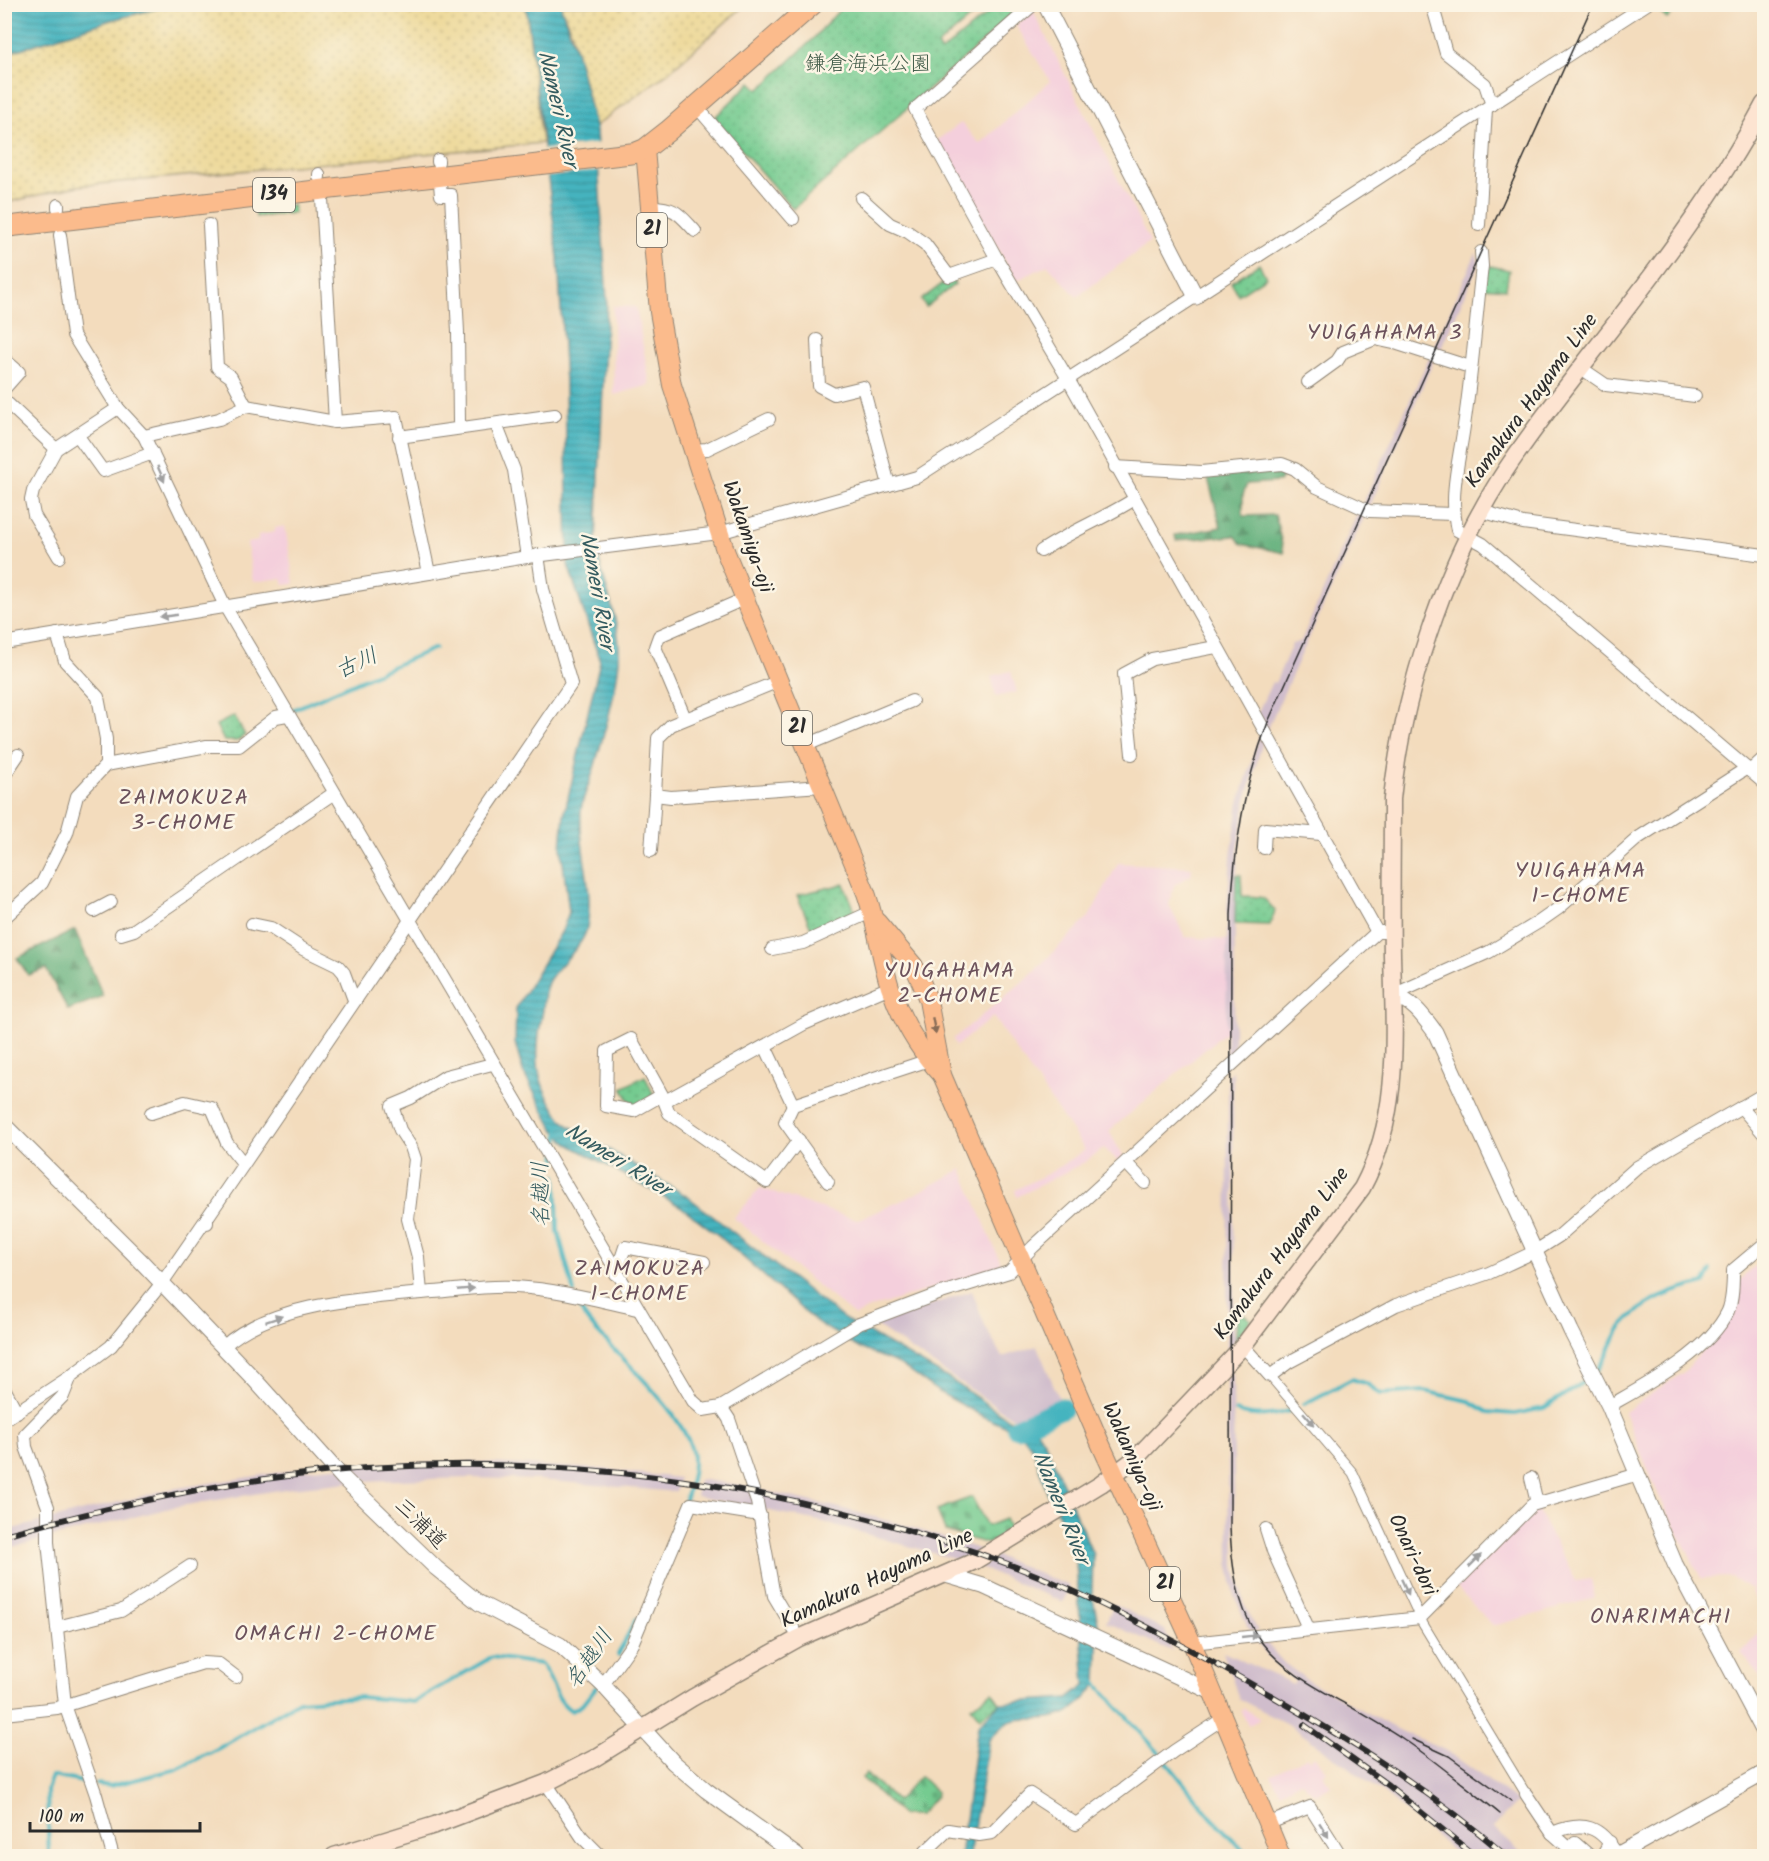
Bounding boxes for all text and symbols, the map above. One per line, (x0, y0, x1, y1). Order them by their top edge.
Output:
water label: Nameri River (527, 47, 588, 175)
park label: 鎌倉海浜公園 (805, 48, 931, 81)
road number: 134 (253, 178, 295, 212)
road number: 21 (637, 213, 667, 247)
street label: Kamakura Hayama Line (1457, 306, 1607, 496)
district label: YUIGAHAMA 3 (1307, 316, 1463, 351)
one-way arrow (156, 465, 166, 483)
street label: Wakamiya-oji (712, 476, 782, 599)
water label: Nameri River (568, 530, 624, 657)
one-way arrow (158, 612, 177, 621)
water label: 古川 (330, 639, 384, 689)
road number: 21 (782, 711, 812, 745)
district label: ZAIMOKUZA 3-CHOME (118, 781, 250, 841)
district label: YUIGAHAMA 1-CHOME (1515, 854, 1647, 914)
district label: YUIGAHAMA 2-CHOME (884, 954, 1016, 1014)
one-way arrow (930, 1017, 939, 1036)
water label: Nameri River (557, 1115, 681, 1210)
street label: Kamakura Hayama Line (1206, 1160, 1359, 1348)
water label: 名越川 (524, 1161, 560, 1227)
district label: ZAIMOKUZA 1-CHOME (574, 1252, 706, 1312)
one-way arrow (456, 1284, 475, 1294)
one-way arrow (265, 1314, 283, 1324)
street label: Wakamiya-oji (1092, 1397, 1170, 1518)
one-way arrow (1302, 1412, 1316, 1427)
water label: Nameri River (1022, 1447, 1100, 1574)
street label: 三浦道 (386, 1490, 454, 1558)
street label: Onari-dori (1379, 1508, 1446, 1603)
street label: Kamakura Hayama Line (775, 1520, 979, 1638)
one-way arrow (1468, 1553, 1482, 1568)
road number: 21 (1150, 1567, 1180, 1601)
one-way arrow (1401, 1578, 1411, 1596)
district label: ONARIMACHI (1590, 1600, 1732, 1635)
district label: OMACHI 2-CHOME (234, 1617, 438, 1652)
water label: 名越川 (557, 1622, 623, 1696)
one-way arrow (1241, 1631, 1260, 1641)
scale bar (30, 1795, 200, 1833)
text: 100 m (39, 1803, 84, 1832)
one-way arrow (1319, 1822, 1330, 1838)

